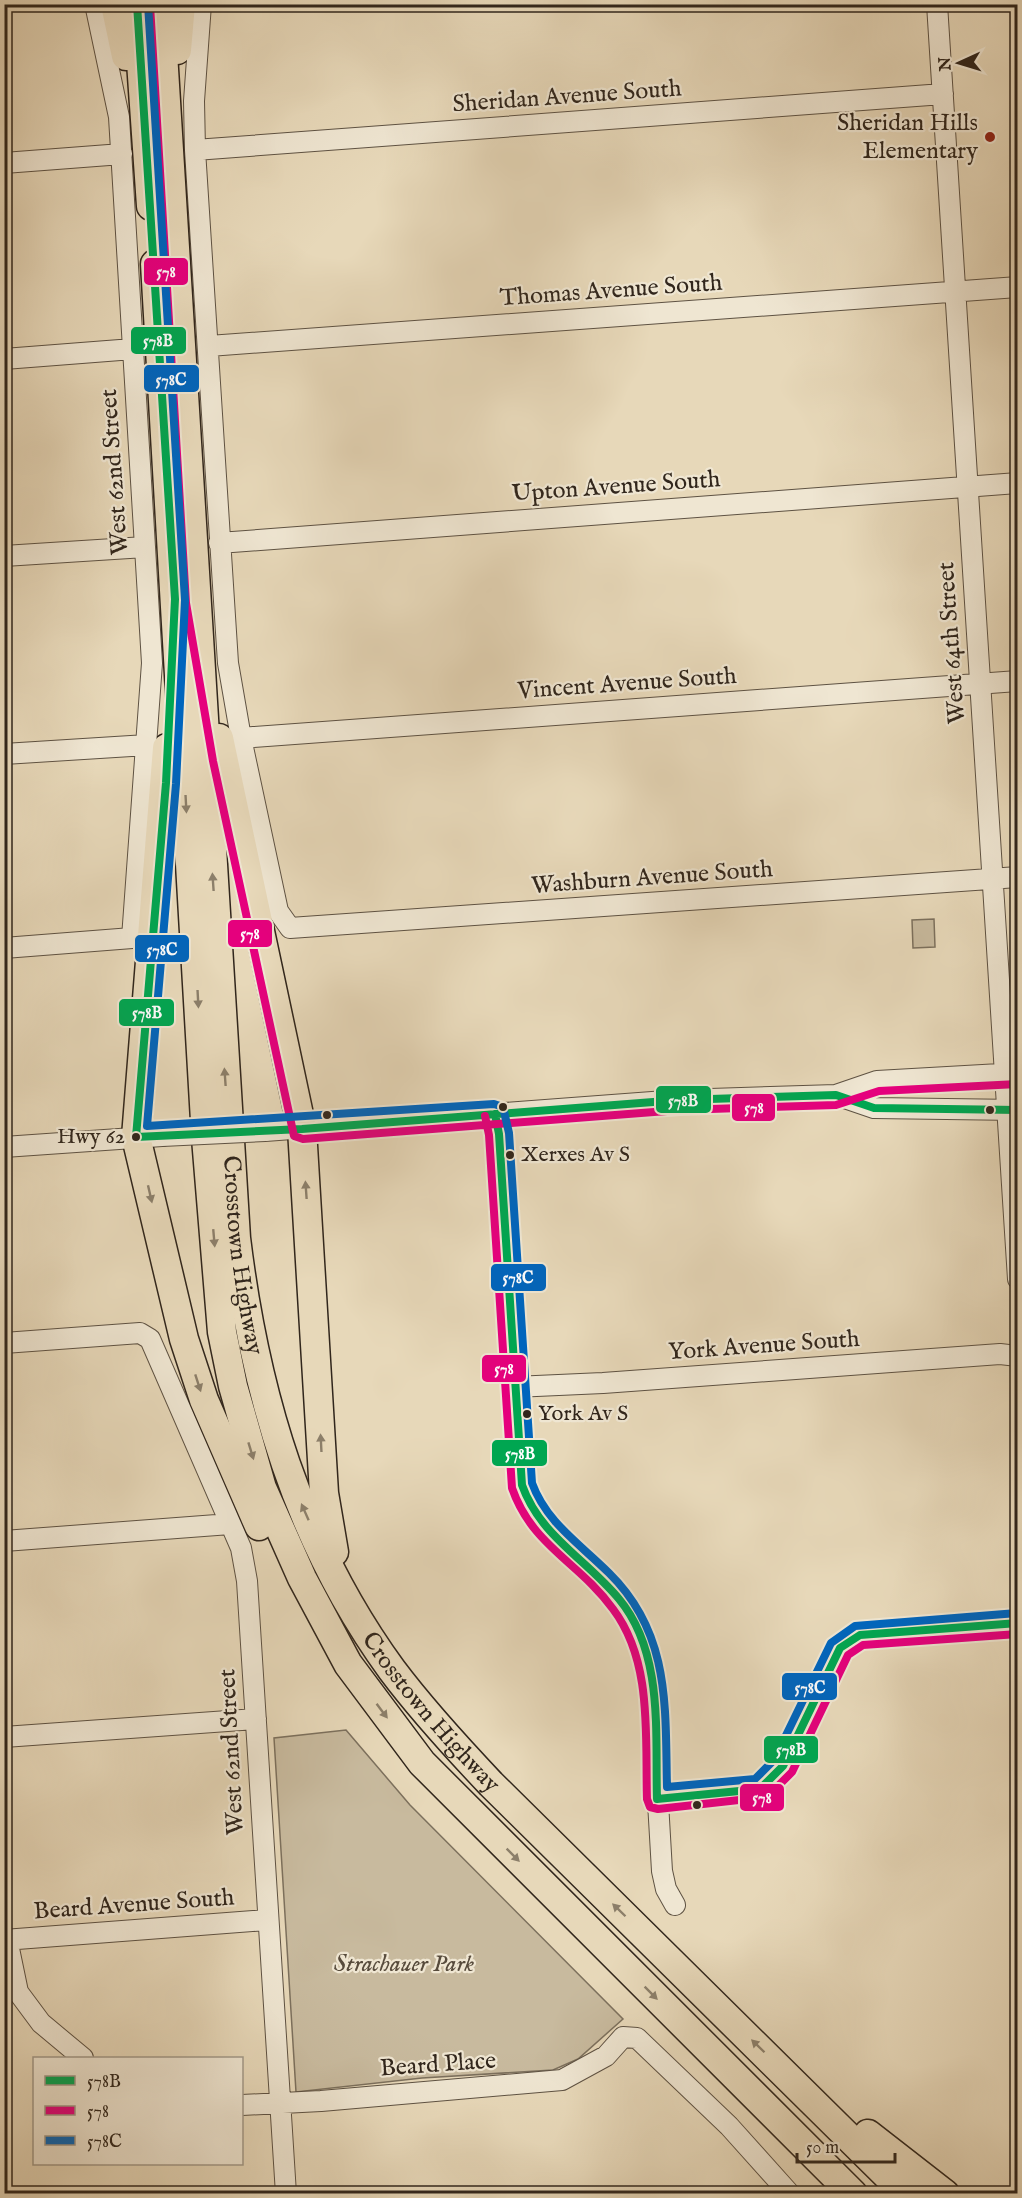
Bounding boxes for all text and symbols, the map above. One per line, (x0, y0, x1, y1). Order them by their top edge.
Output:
north arrow (929, 33, 989, 93)
text: N (936, 56, 957, 73)
street label: Sheridan Avenue South (451, 74, 683, 120)
place label: Sheridan Hills Elementary (837, 108, 978, 167)
marker: Sheridan Hills Elementary (983, 130, 997, 144)
line badge: 578 (143, 257, 189, 286)
text: 578 (156, 263, 176, 283)
street label: Thomas Avenue South (499, 268, 724, 314)
line badge: 578B (130, 326, 187, 355)
text: 578B (143, 332, 173, 352)
line badge: 578C (143, 364, 200, 393)
text: 578C (156, 371, 187, 391)
street label: West 62nd Street (94, 388, 136, 556)
street label: Upton Avenue South (511, 464, 722, 510)
street label: West 64th Street (931, 561, 973, 725)
street label: Vincent Avenue South (515, 661, 738, 707)
one-way arrow (182, 795, 191, 814)
street label: Washburn Avenue South (530, 854, 774, 902)
one-way arrow (208, 873, 218, 892)
line badge: 578 (227, 919, 273, 948)
text: 578 (240, 925, 260, 945)
line badge: 578C (134, 934, 190, 963)
text: 578C (147, 941, 178, 961)
one-way arrow (193, 990, 202, 1009)
line badge: 578B (118, 998, 175, 1027)
text: 578B (132, 1004, 162, 1024)
one-way arrow (221, 1067, 230, 1086)
line badge: 578B (655, 1085, 712, 1114)
text: 578B (668, 1092, 698, 1112)
line badge: 578 (731, 1093, 776, 1122)
text: 578 (744, 1099, 764, 1119)
unlabelled marker (497, 1101, 509, 1113)
unlabelled marker (984, 1104, 996, 1116)
unlabelled marker (321, 1109, 333, 1121)
place label: Hwy 62 (57, 1123, 125, 1151)
marker: Hwy 62 (130, 1131, 142, 1143)
place label: Xerxes Av S (521, 1141, 630, 1169)
marker: Xerxes Av S (504, 1149, 516, 1161)
street label: Crosstown Highway (215, 1155, 271, 1358)
one-way arrow (302, 1181, 311, 1200)
one-way arrow (145, 1185, 155, 1204)
one-way arrow (210, 1229, 219, 1248)
line badge: 578C (490, 1263, 547, 1292)
text: 578C (503, 1269, 534, 1289)
street label: York Avenue South (667, 1324, 861, 1368)
line badge: 578 (481, 1354, 527, 1383)
text: 578 (494, 1360, 514, 1380)
one-way arrow (194, 1374, 204, 1392)
place label: York Av S (538, 1400, 628, 1428)
marker: York Av S (521, 1408, 533, 1420)
one-way arrow (317, 1433, 326, 1452)
line badge: 578B (491, 1439, 548, 1467)
one-way arrow (247, 1442, 256, 1460)
text: 578B (505, 1445, 535, 1465)
one-way arrow (300, 1503, 310, 1521)
street label: Crosstown Highway (355, 1626, 507, 1800)
street label: West 62nd Street (212, 1668, 252, 1836)
line badge: 578C (781, 1672, 838, 1701)
text: 578C (795, 1679, 826, 1699)
one-way arrow (376, 1703, 388, 1719)
line badge: 578B (763, 1735, 819, 1764)
text: 578B (776, 1741, 806, 1761)
line badge: 578 (739, 1783, 785, 1812)
text: 578 (752, 1789, 772, 1809)
unlabelled marker (691, 1799, 703, 1811)
one-way arrow (506, 1848, 520, 1863)
street label: Beard Avenue South (33, 1883, 236, 1927)
one-way arrow (613, 1903, 627, 1917)
park label: Strachauer Park (334, 1949, 475, 1980)
one-way arrow (644, 1986, 658, 2001)
one-way arrow (752, 2040, 766, 2054)
street label: Beard Place (379, 2045, 497, 2085)
legend (33, 2057, 243, 2165)
text: 578B (87, 2071, 121, 2094)
text: 578 (87, 2101, 109, 2124)
scale bar (797, 2126, 894, 2164)
text: 578C (87, 2131, 122, 2154)
text: 50 m (806, 2137, 839, 2160)

